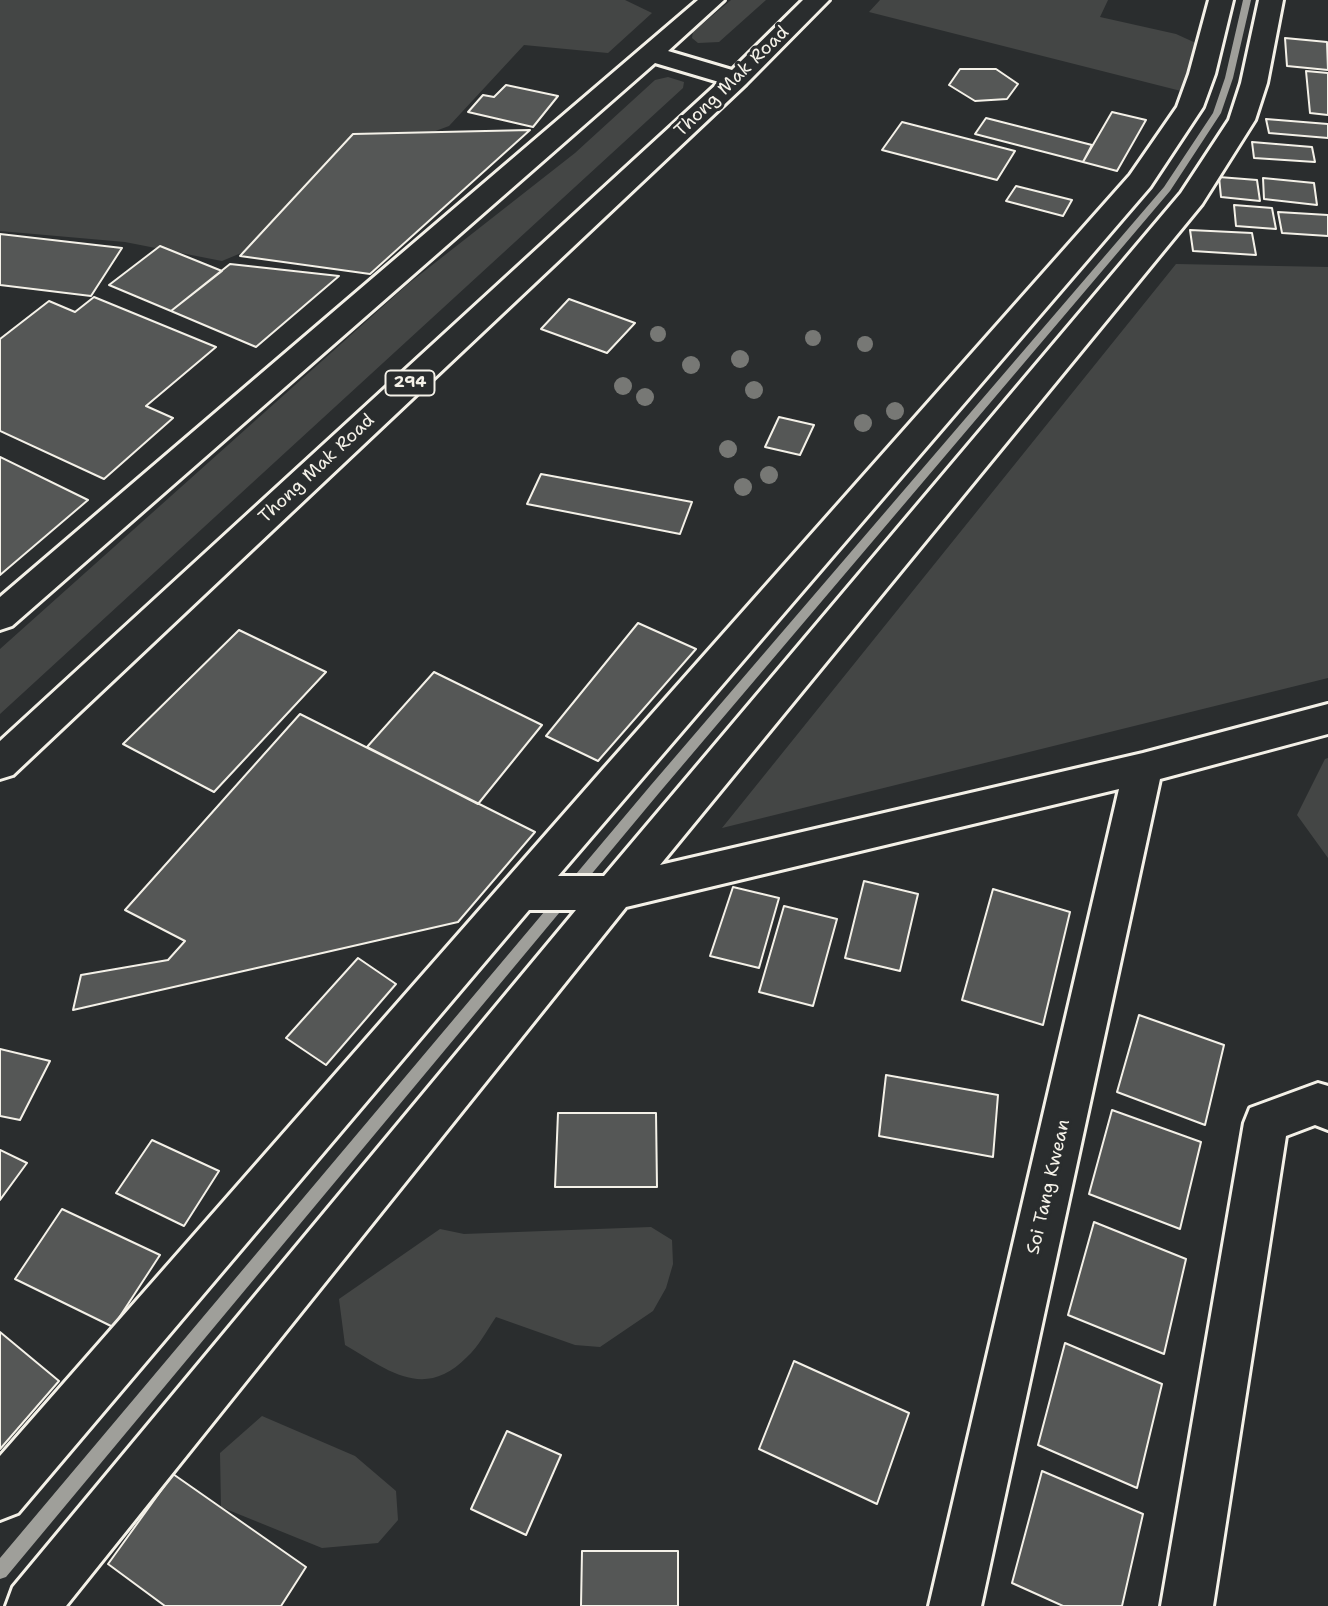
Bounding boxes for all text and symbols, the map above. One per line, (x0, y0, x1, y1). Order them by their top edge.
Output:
street label: Thong Mak Road (670, 22, 794, 142)
road number: 294 (386, 370, 434, 396)
street label: Thong Mak Road (255, 410, 379, 528)
street label: Soi Tang Kwean (1023, 1117, 1075, 1257)

